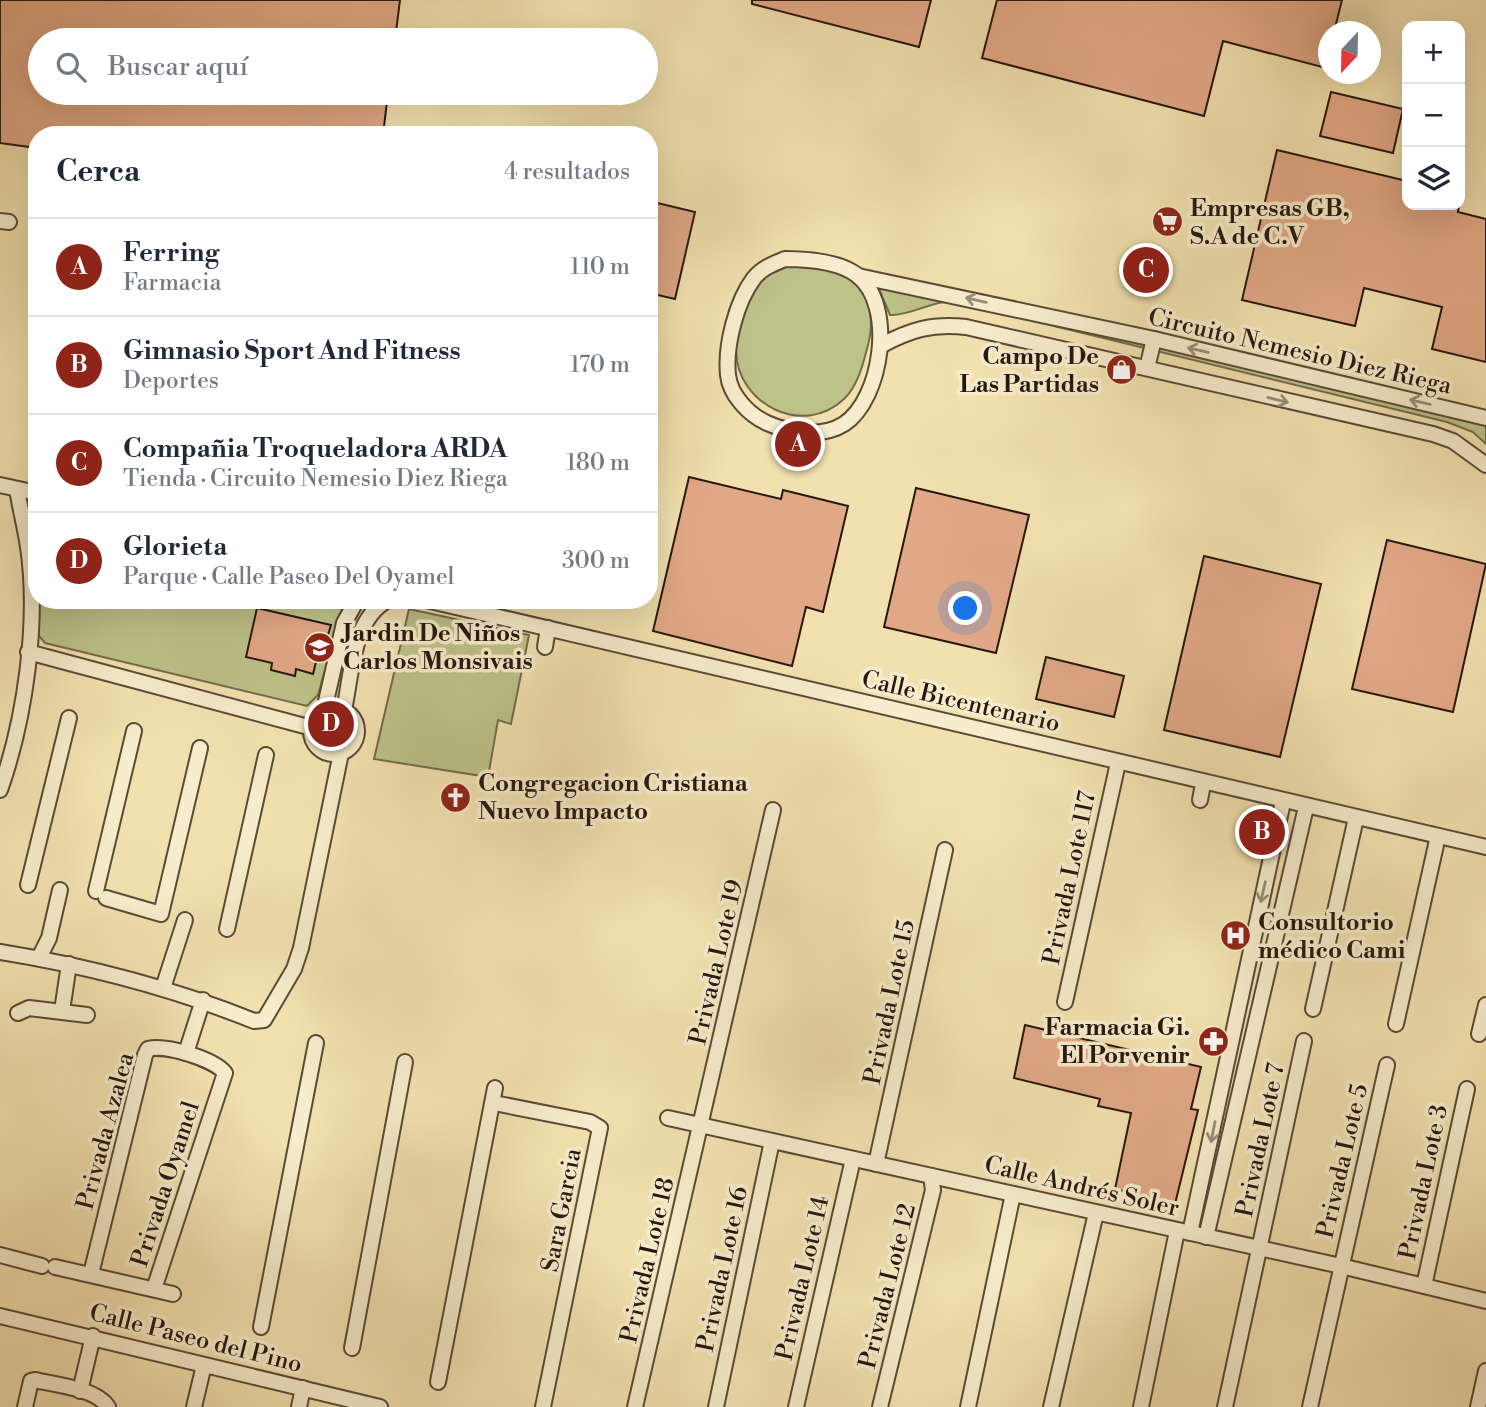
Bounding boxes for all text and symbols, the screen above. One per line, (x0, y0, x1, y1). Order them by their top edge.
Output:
north arrow (1318, 21, 1381, 84)
map controls (1402, 21, 1465, 210)
button: + (1402, 21, 1465, 84)
search box (28, 28, 658, 105)
icon: search (52, 48, 90, 86)
text: Buscar aquí (108, 51, 248, 83)
button: − (1402, 84, 1465, 147)
button: layers (1402, 147, 1465, 210)
text: Cerca (56, 153, 140, 191)
text: 4 resultados (504, 158, 630, 186)
place label: Empresas GB, S.A de C.V (1190, 194, 1350, 252)
supermarket icon: Empresas GB, S.A de C.V (1150, 205, 1184, 239)
text: Ferring (123, 237, 219, 269)
pin: C (1123, 244, 1169, 296)
text: A (71, 253, 87, 281)
text: 110 m (570, 253, 630, 281)
text: Farmacia (123, 269, 221, 297)
one-way arrow (965, 292, 988, 306)
street label: Circuito Nemesio Diez Riega (1145, 302, 1455, 402)
text: Gimnasio Sport And Fitness (123, 335, 461, 367)
place label: Campo De Las Partidas (960, 342, 1099, 400)
one-way arrow (1187, 343, 1210, 356)
text: B (70, 351, 88, 379)
text: 170 m (570, 351, 630, 379)
shop icon: Campo De Las Partidas (1105, 353, 1139, 387)
text: Deportes (123, 367, 219, 395)
one-way arrow (1266, 394, 1289, 407)
one-way arrow (1409, 395, 1432, 409)
pin: A (775, 418, 821, 470)
text: Compañia Troqueladora ARDA (123, 433, 507, 465)
text: C (71, 449, 87, 477)
text: 180 m (566, 449, 630, 477)
text: Tienda · Circuito Nemesio Diez Riega (123, 465, 508, 493)
text: Glorieta (123, 531, 227, 563)
text: D (70, 547, 88, 575)
text: 300 m (562, 547, 630, 575)
text: Parque · Calle Paseo Del Oyamel (123, 563, 454, 591)
your location (948, 591, 982, 625)
place label: Jardin De Niños Carlos Monsivais (340, 619, 533, 677)
school or university icon: Jardin De Niños Carlos Monsivais (303, 630, 337, 664)
street label: Calle Bicentenario (859, 665, 1063, 739)
pin: D (308, 698, 354, 750)
place label: Congregacion Cristiana Nuevo Impacto (478, 769, 749, 827)
church icon: Congregacion Cristiana Nuevo Impacto (438, 780, 472, 814)
street label: Privada Lote 117 (1037, 789, 1103, 968)
pin: B (1239, 806, 1285, 858)
street label: Privada Lote 19 (683, 877, 751, 1048)
one-way arrow (1256, 880, 1270, 903)
place label: Consultorio médico Cami (1258, 908, 1406, 966)
street label: Privada Lote 15 (858, 917, 922, 1088)
hospital icon: Consultorio médico Cami (1218, 919, 1252, 953)
place label: Farmacia Gi. El Porvenir (1045, 1013, 1190, 1071)
pharmacy icon: Farmacia Gi. El Porvenir (1196, 1024, 1230, 1058)
street label: Privada Azalea (71, 1049, 142, 1213)
street label: Privada Lote 7 (1230, 1061, 1292, 1220)
street label: Privada Lote 5 (1311, 1081, 1375, 1241)
street label: Privada Oyamel (125, 1098, 207, 1271)
street label: Privada Lote 3 (1393, 1102, 1455, 1262)
one-way arrow (1206, 1120, 1219, 1143)
street label: Sara Garcia (535, 1145, 589, 1275)
street label: Calle Andrés Soler (981, 1150, 1182, 1224)
street label: Privada Lote 18 (614, 1174, 682, 1346)
street label: Privada Lote 16 (691, 1184, 755, 1355)
street label: Privada Lote 14 (769, 1193, 836, 1364)
street label: Privada Lote 12 (853, 1201, 923, 1372)
street label: Calle Paseo del Pino (86, 1298, 305, 1380)

